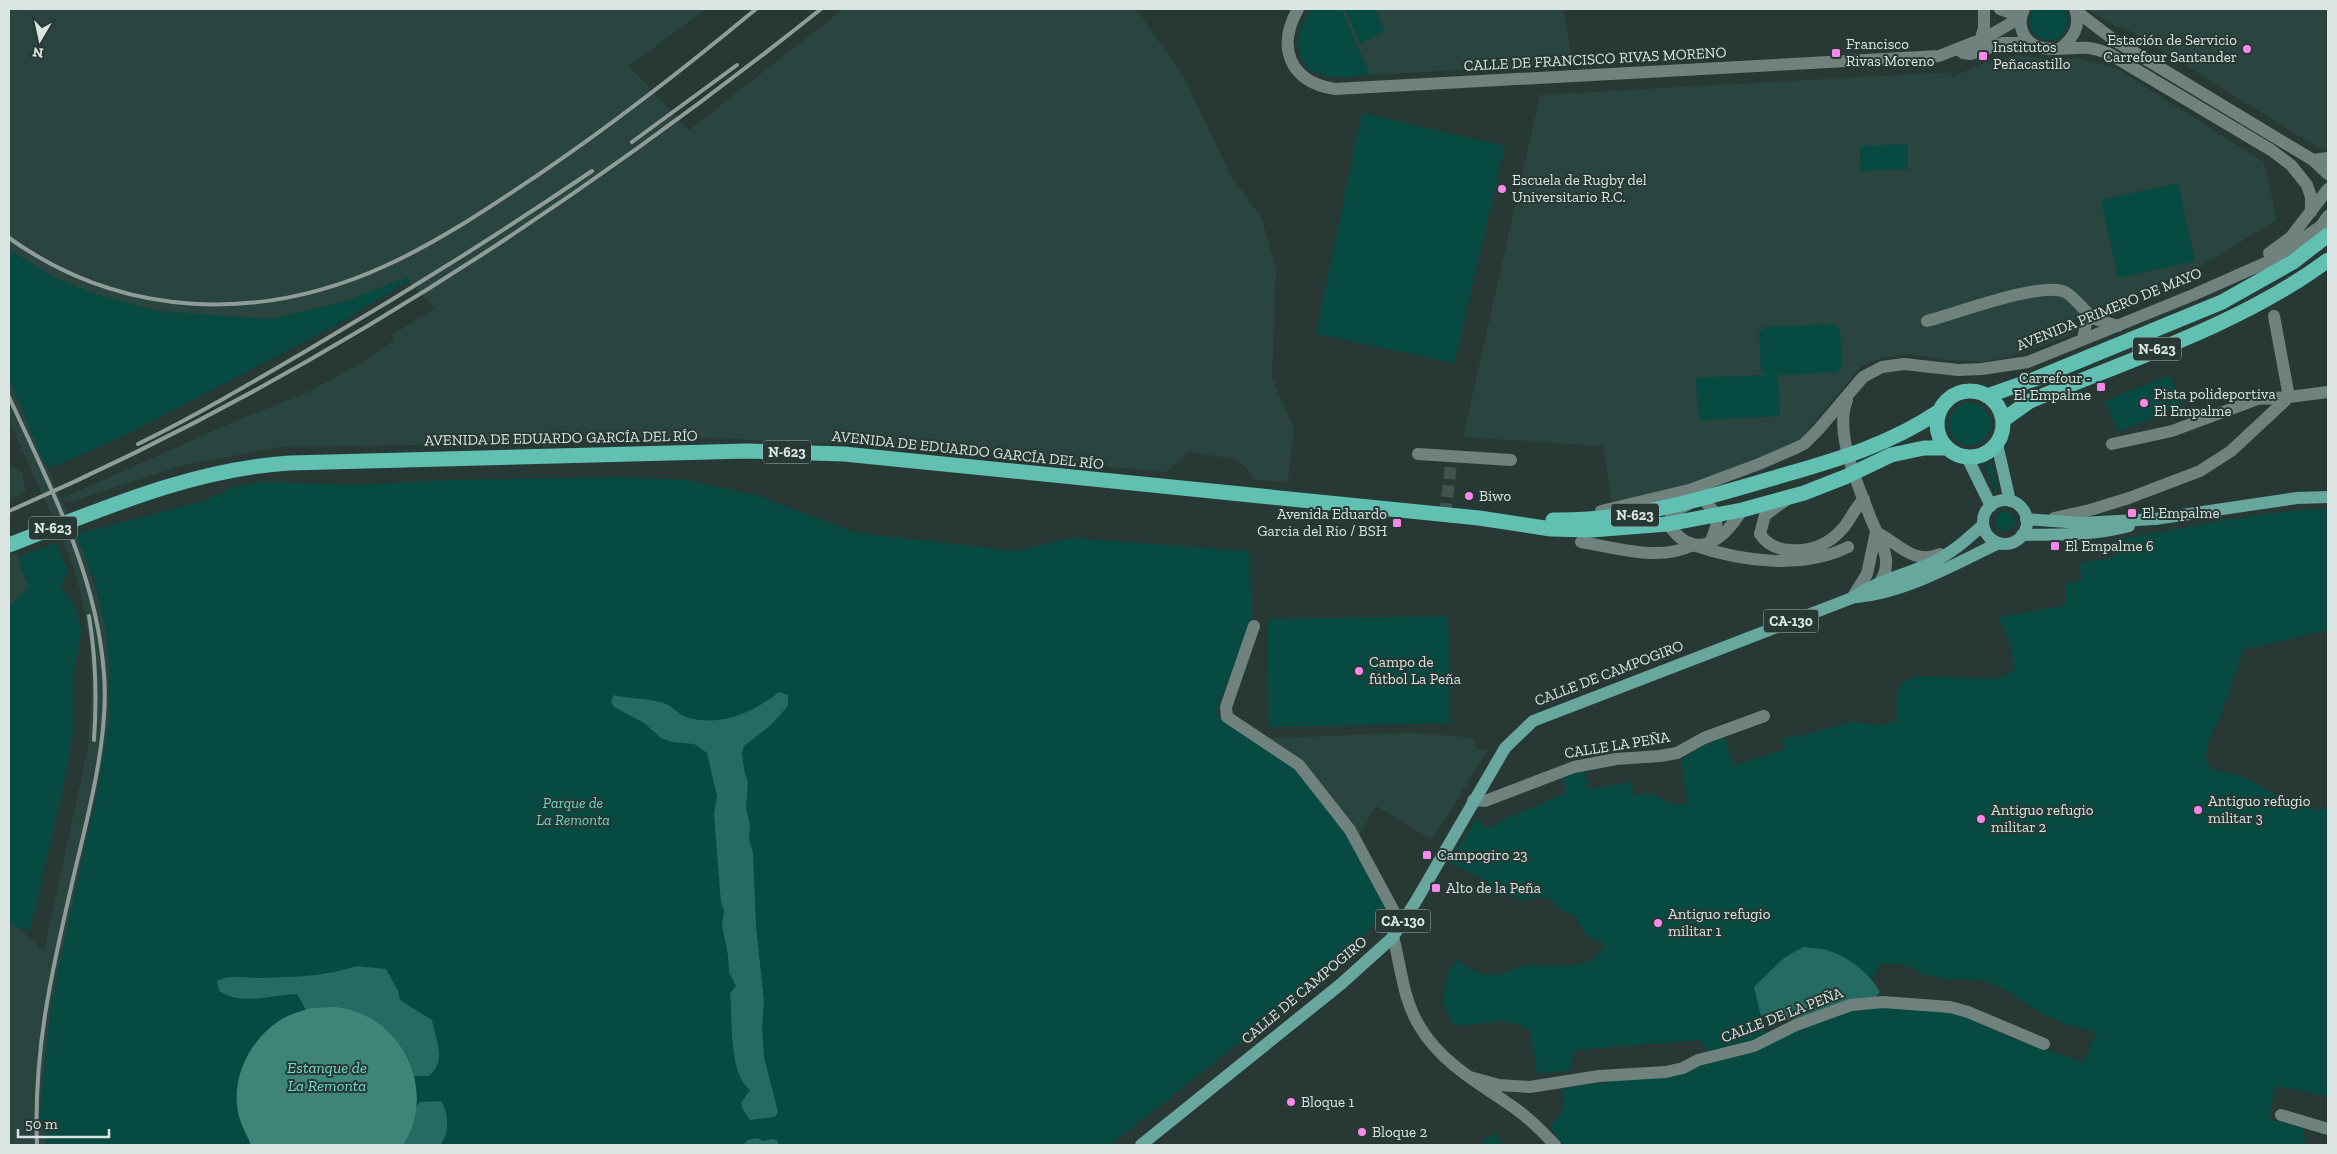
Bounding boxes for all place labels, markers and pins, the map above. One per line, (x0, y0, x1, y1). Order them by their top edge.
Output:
place label: Estación de Servicio Carrefour Santander (2103, 31, 2237, 66)
place label: Francisco Rivas Moreno (1846, 35, 1935, 70)
place label: Institutos Peñacastillo (1993, 38, 2071, 73)
marker: Estación de Servicio Carrefour Santander (2241, 43, 2253, 55)
marker: Francisco Rivas Moreno (1830, 47, 1842, 59)
marker: Institutos Peñacastillo (1977, 50, 1989, 62)
place label: Escuela de Rugby del Universitario R.C. (1512, 171, 1647, 206)
marker: Escuela de Rugby del Universitario R.C. (1496, 183, 1508, 195)
place label: Carrefour - El Empalme (2014, 369, 2091, 404)
marker: Carrefour - El Empalme (2095, 381, 2107, 393)
place label: Pista polideportiva El Empalme (2154, 385, 2276, 420)
marker: Pista polideportiva El Empalme (2138, 397, 2150, 409)
place label: Biwo (1479, 487, 1511, 505)
marker: Biwo (1463, 490, 1475, 502)
place label: El Empalme (2142, 504, 2219, 522)
place label: Avenida Eduardo Garcia del Rio / BSH (1257, 505, 1387, 540)
marker: El Empalme (2126, 507, 2138, 519)
marker: Avenida Eduardo Garcia del Rio / BSH (1391, 517, 1403, 529)
place label: El Empalme 6 (2065, 537, 2154, 555)
marker: El Empalme 6 (2049, 540, 2061, 552)
place label: Campo de fútbol La Peña (1369, 653, 1461, 688)
marker: Campo de fútbol La Peña (1353, 665, 1365, 677)
place label: Antiguo refugio militar 3 (2208, 792, 2311, 827)
place label: Antiguo refugio militar 2 (1991, 801, 2094, 836)
marker: Antiguo refugio militar 3 (2192, 804, 2204, 816)
marker: Antiguo refugio militar 2 (1975, 813, 1987, 825)
place label: Campogiro 23 (1437, 846, 1528, 864)
marker: Campogiro 23 (1421, 849, 1433, 861)
place label: Alto de la Peña (1446, 879, 1541, 897)
marker: Alto de la Peña (1430, 882, 1442, 894)
place label: Antiguo refugio militar 1 (1668, 905, 1771, 940)
marker: Antiguo refugio militar 1 (1652, 917, 1664, 929)
place label: Bloque 1 (1301, 1093, 1355, 1111)
marker: Bloque 1 (1285, 1096, 1297, 1108)
place label: Bloque 2 (1372, 1123, 1428, 1141)
marker: Bloque 2 (1356, 1126, 1368, 1138)

